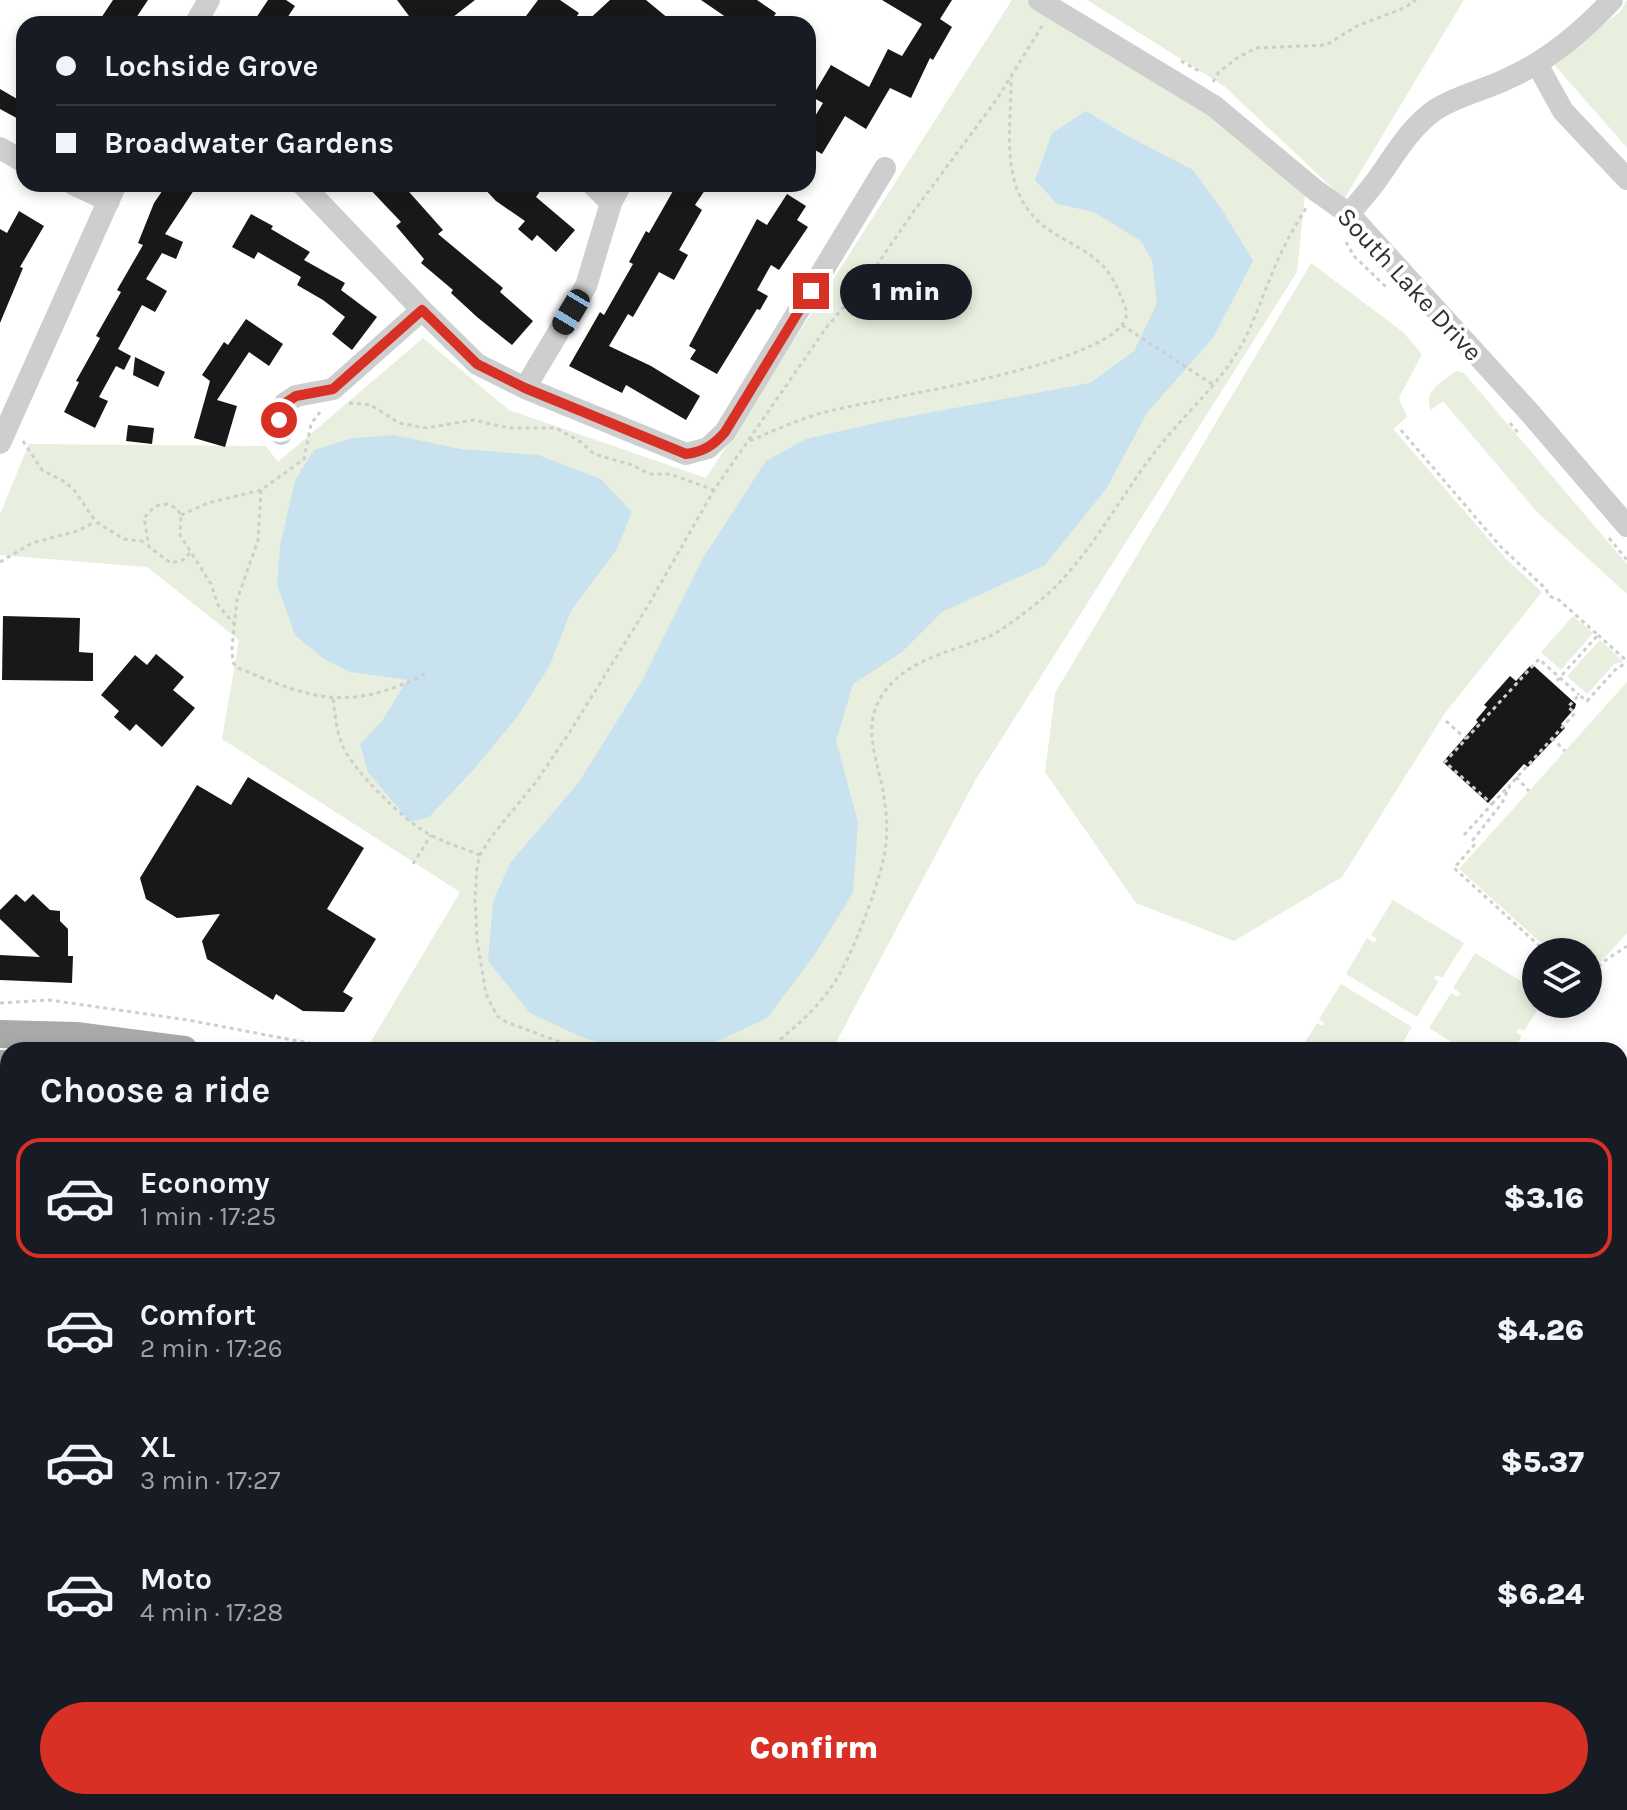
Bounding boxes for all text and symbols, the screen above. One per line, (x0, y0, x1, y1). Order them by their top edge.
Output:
text: Lochside Grove (104, 48, 319, 84)
text: Broadwater Gardens (104, 125, 394, 161)
street label: South Lake Drive (1331, 201, 1489, 368)
callout: 1 min (839, 263, 971, 319)
route end (793, 273, 829, 309)
text: 1 min (872, 276, 940, 307)
car (548, 285, 594, 339)
route start (261, 402, 297, 438)
map controls (1522, 938, 1602, 1018)
button: layers (1522, 938, 1602, 1018)
text: Choose a ride (40, 1069, 270, 1111)
icon: car (44, 1162, 116, 1234)
text: Economy (140, 1165, 270, 1201)
text: $3.16 (1503, 1180, 1584, 1216)
text: 1 min · 17:25 (140, 1201, 276, 1232)
icon: car (44, 1294, 116, 1366)
text: Comfort (140, 1297, 256, 1333)
text: $4.26 (1497, 1312, 1584, 1348)
text: 2 min · 17:26 (140, 1333, 283, 1364)
icon: car (44, 1426, 116, 1498)
text: XL (140, 1429, 175, 1465)
text: $5.37 (1500, 1444, 1584, 1480)
text: 3 min · 17:27 (140, 1465, 280, 1496)
icon: car (44, 1558, 116, 1630)
text: Moto (140, 1561, 212, 1597)
text: $6.24 (1497, 1576, 1584, 1612)
text: 4 min · 17:28 (140, 1597, 283, 1628)
button: Confirm (40, 1702, 1588, 1794)

